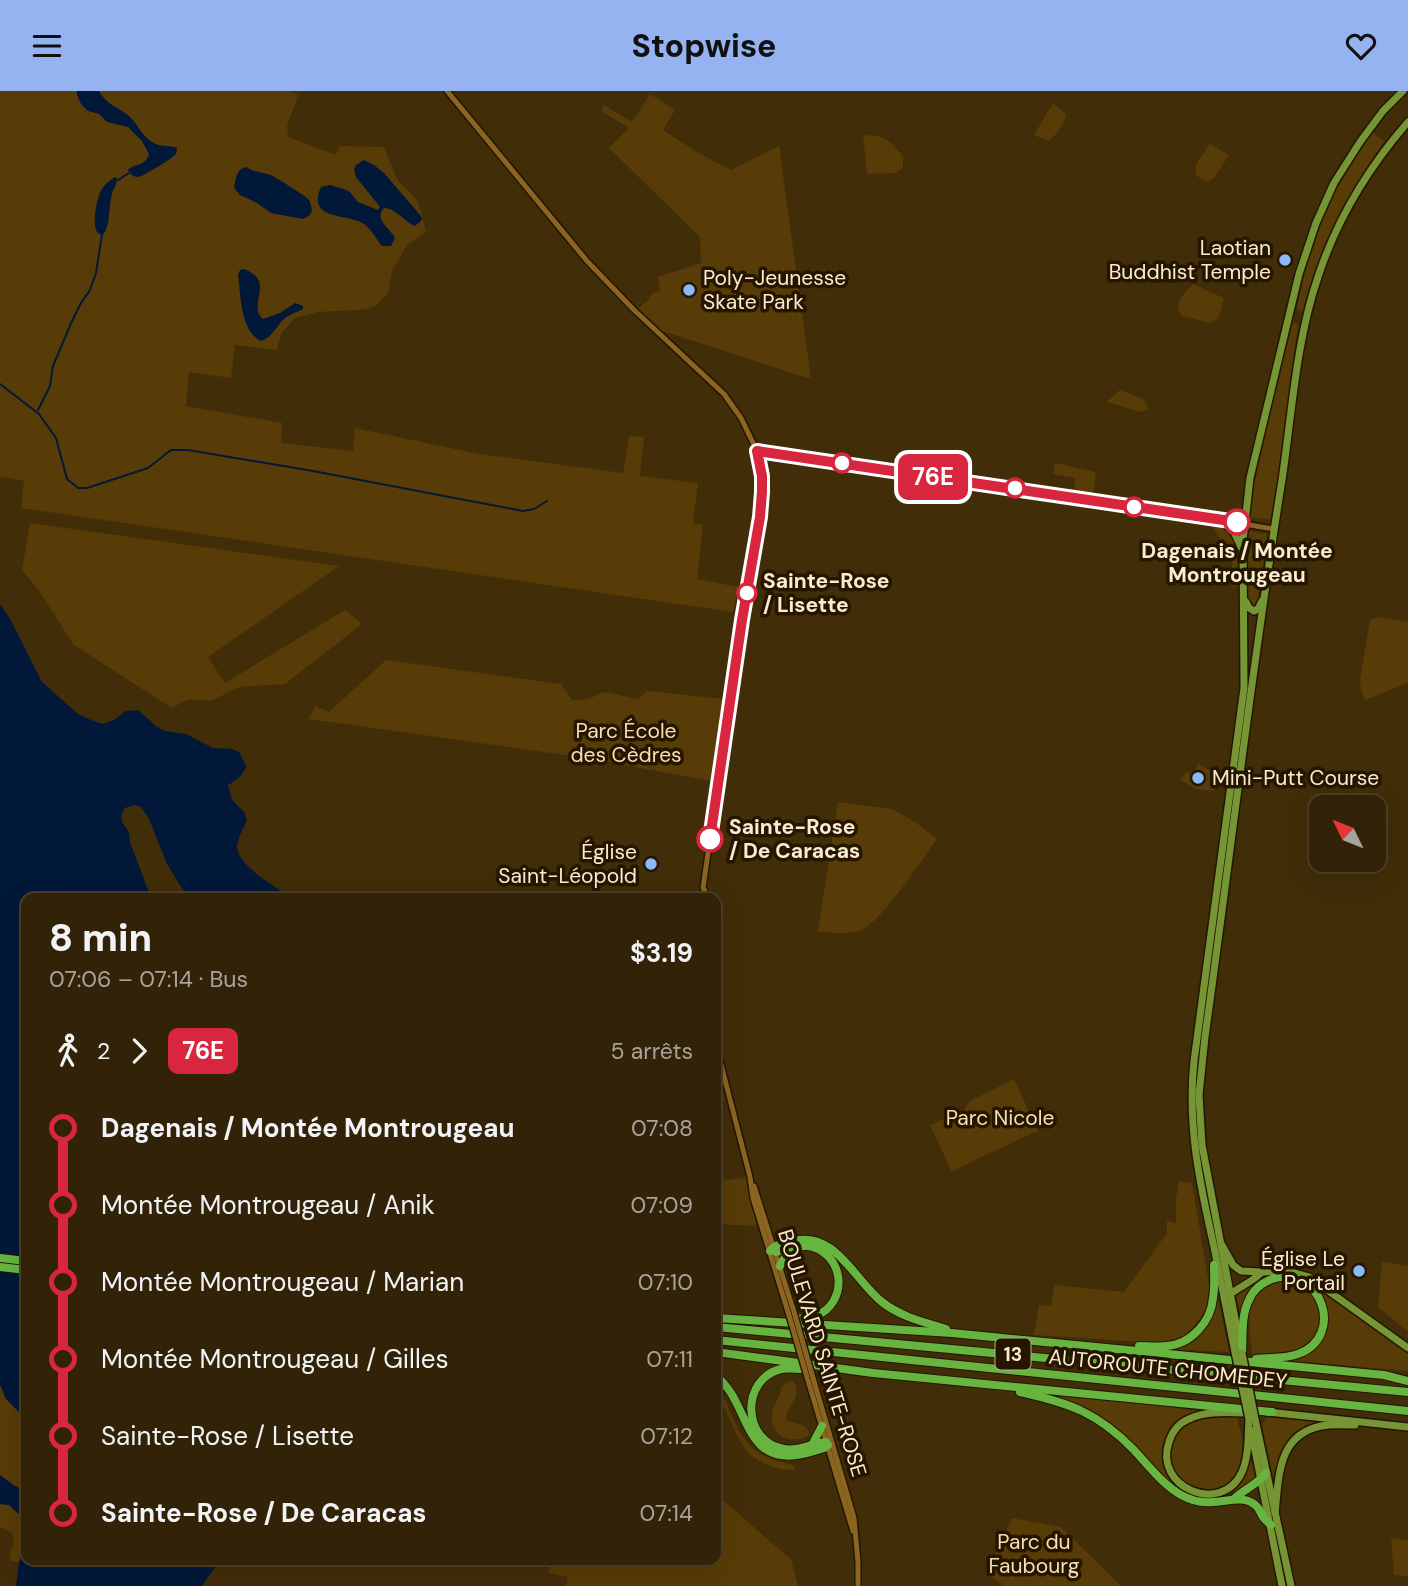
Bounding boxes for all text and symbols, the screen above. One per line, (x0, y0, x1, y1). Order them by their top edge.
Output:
text: Stopwise (632, 25, 776, 67)
icon: menu (28, 27, 66, 65)
icon: heart (1342, 27, 1380, 65)
place label: Laotian Buddhist Temple (1109, 234, 1271, 286)
marker: Laotian Buddhist Temple (1277, 252, 1293, 268)
place label: Poly-Jeunesse Skate Park (703, 264, 846, 316)
marker: Poly-Jeunesse Skate Park (681, 282, 697, 298)
unlabelled marker (832, 453, 852, 473)
line badge: 76E (893, 454, 973, 500)
text: 76E (912, 461, 954, 492)
unlabelled marker (1005, 478, 1025, 498)
unlabelled marker (1124, 497, 1144, 517)
marker: Dagenais / Montée Montrougeau (1224, 509, 1250, 535)
place label: Dagenais / Montée Montrougeau (1141, 537, 1333, 589)
place label: Sainte-Rose / Lisette (763, 567, 890, 619)
marker: Sainte-Rose / Lisette (737, 583, 757, 603)
park label: Parc École des Cèdres (570, 717, 682, 769)
place label: Mini-Putt Course (1212, 764, 1379, 792)
marker: Mini-Putt Course (1190, 770, 1206, 786)
north arrow (1309, 795, 1386, 871)
map controls (1309, 795, 1386, 872)
place label: Sainte-Rose / De Caracas (729, 813, 860, 865)
marker: Sainte-Rose / De Caracas (697, 826, 723, 852)
place label: Église Saint-Léopold (498, 838, 637, 890)
marker: Église Saint-Léopold (643, 856, 659, 872)
text: 8 min (49, 913, 152, 963)
text: $3.19 (630, 936, 693, 970)
text: 07:06 – 07:14 · Bus (49, 964, 248, 994)
icon: walk (49, 1032, 87, 1070)
icon: forward (120, 1032, 158, 1070)
text: 76E (182, 1035, 224, 1066)
text: 2 (97, 1036, 110, 1066)
text: 5 arrêts (611, 1036, 693, 1066)
park label: Parc Nicole (946, 1104, 1054, 1132)
text: Dagenais / Montée Montrougeau (101, 1111, 514, 1145)
text: 07:08 (631, 1113, 693, 1143)
text: Montée Montrougeau / Anik (101, 1188, 435, 1222)
text: 07:09 (630, 1190, 693, 1220)
street label: BOULEVARD SAINTE-ROSE (771, 1226, 873, 1480)
place label: Église Le Portail (1261, 1245, 1345, 1297)
marker: Église Le Portail (1351, 1263, 1367, 1279)
text: Montée Montrougeau / Marian (101, 1265, 464, 1299)
text: 07:10 (638, 1267, 693, 1297)
road number: 13 (996, 1338, 1030, 1369)
text: Montée Montrougeau / Gilles (101, 1342, 449, 1376)
street label: AUTOROUTE CHOMEDEY (1047, 1343, 1289, 1395)
text: 07:11 (646, 1344, 693, 1374)
text: Sainte-Rose / Lisette (101, 1419, 354, 1453)
text: 07:12 (640, 1421, 693, 1451)
text: Sainte-Rose / De Caracas (101, 1496, 426, 1530)
text: 07:14 (640, 1498, 693, 1528)
park label: Parc du Faubourg (989, 1528, 1080, 1580)

